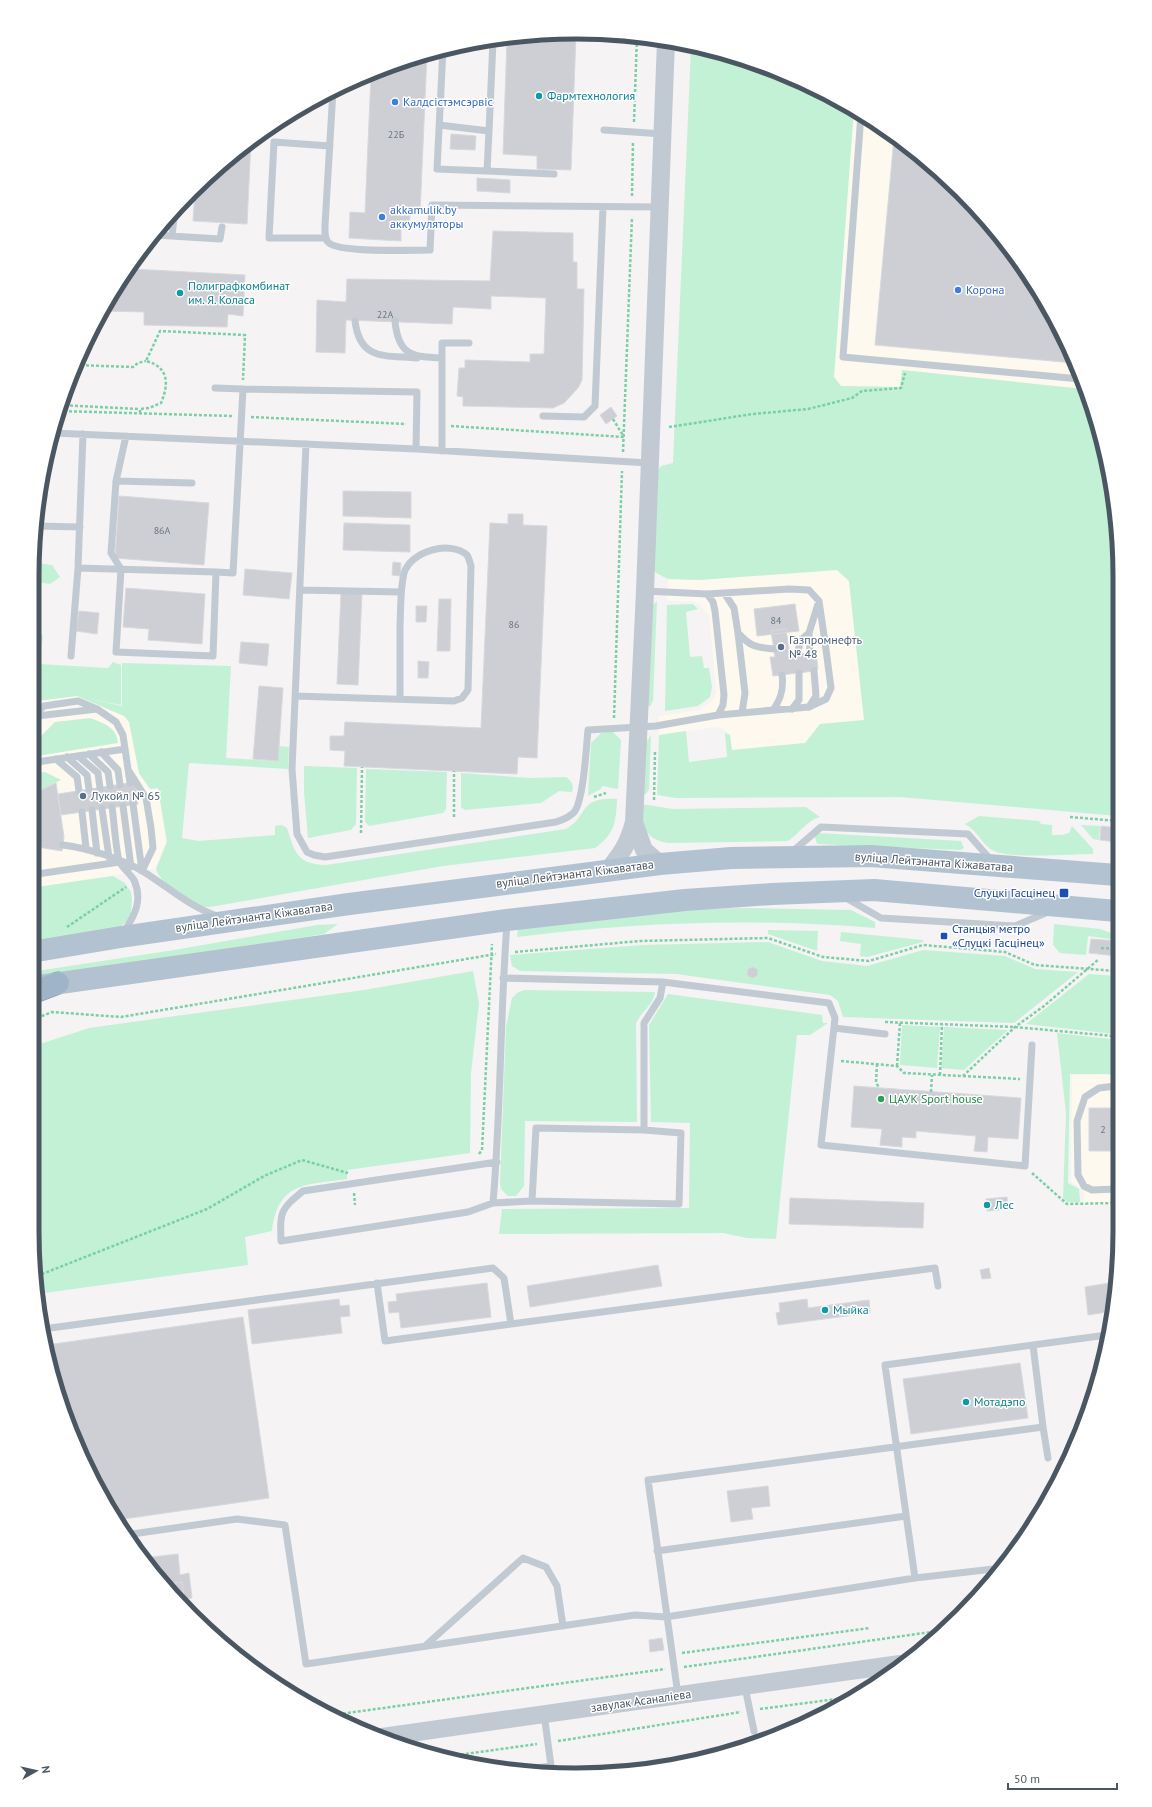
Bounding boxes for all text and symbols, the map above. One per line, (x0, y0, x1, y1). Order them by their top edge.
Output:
place label: Фармтехнология (547, 88, 635, 103)
marker: Фармтехнология (534, 91, 544, 101)
place label: Калдсістэмсэрвіс (403, 94, 493, 109)
marker: Калдсістэмсэрвіс (390, 97, 400, 107)
house number: 22Б (388, 128, 405, 141)
place label: akkamulik.by аккумуляторы (390, 202, 463, 231)
marker: akkamulik.by аккумуляторы (377, 212, 387, 222)
place label: Полиграфкомбинат им. Я. Коласа (188, 278, 290, 307)
place label: Корона (966, 282, 1004, 297)
marker: Корона (953, 285, 963, 295)
marker: Полиграфкомбинат им. Я. Коласа (175, 288, 185, 298)
house number: 22А (377, 308, 394, 321)
house number: 86А (154, 524, 171, 537)
house number: 84 (771, 614, 782, 627)
house number: 86 (509, 618, 519, 631)
place label: Газпромнефть № 48 (789, 632, 863, 661)
marker: Газпромнефть № 48 (776, 642, 786, 652)
place label: Лукойл № 65 (90, 788, 160, 803)
marker: Лукойл № 65 (78, 791, 88, 801)
street label: вуліца Лейтэнанта Кіжаватава (854, 848, 1014, 875)
street label: вуліца Лейтэнанта Кіжаватава (495, 856, 655, 891)
place label: Слуцкі Гасцінец (974, 885, 1055, 900)
marker: Слуцкі Гасцінец (1058, 887, 1070, 899)
street label: вуліца Лейтэнанта Кіжаватава (174, 898, 334, 935)
place label: Станцыя метро «Слуцкі Гасцінец» (952, 921, 1045, 950)
marker: Станцыя метро «Слуцкі Гасцінец» (939, 931, 949, 941)
place label: ЦАУК Sport house (889, 1091, 983, 1106)
marker: ЦАУК Sport house (876, 1094, 886, 1104)
house number: 2 (1100, 1123, 1106, 1136)
place label: Лес (994, 1197, 1014, 1212)
marker: Лес (982, 1200, 992, 1210)
place label: Мыйка (833, 1302, 869, 1317)
marker: Мыйка (820, 1305, 830, 1315)
place label: Мотадэпо (974, 1394, 1025, 1409)
marker: Мотадэпо (961, 1397, 971, 1407)
street label: завулак Асаналіева (590, 1686, 692, 1715)
north arrow (16, 1751, 56, 1791)
text: N (38, 1765, 53, 1774)
scale bar (1008, 1765, 1117, 1791)
text: 50 m (1014, 1771, 1040, 1786)

